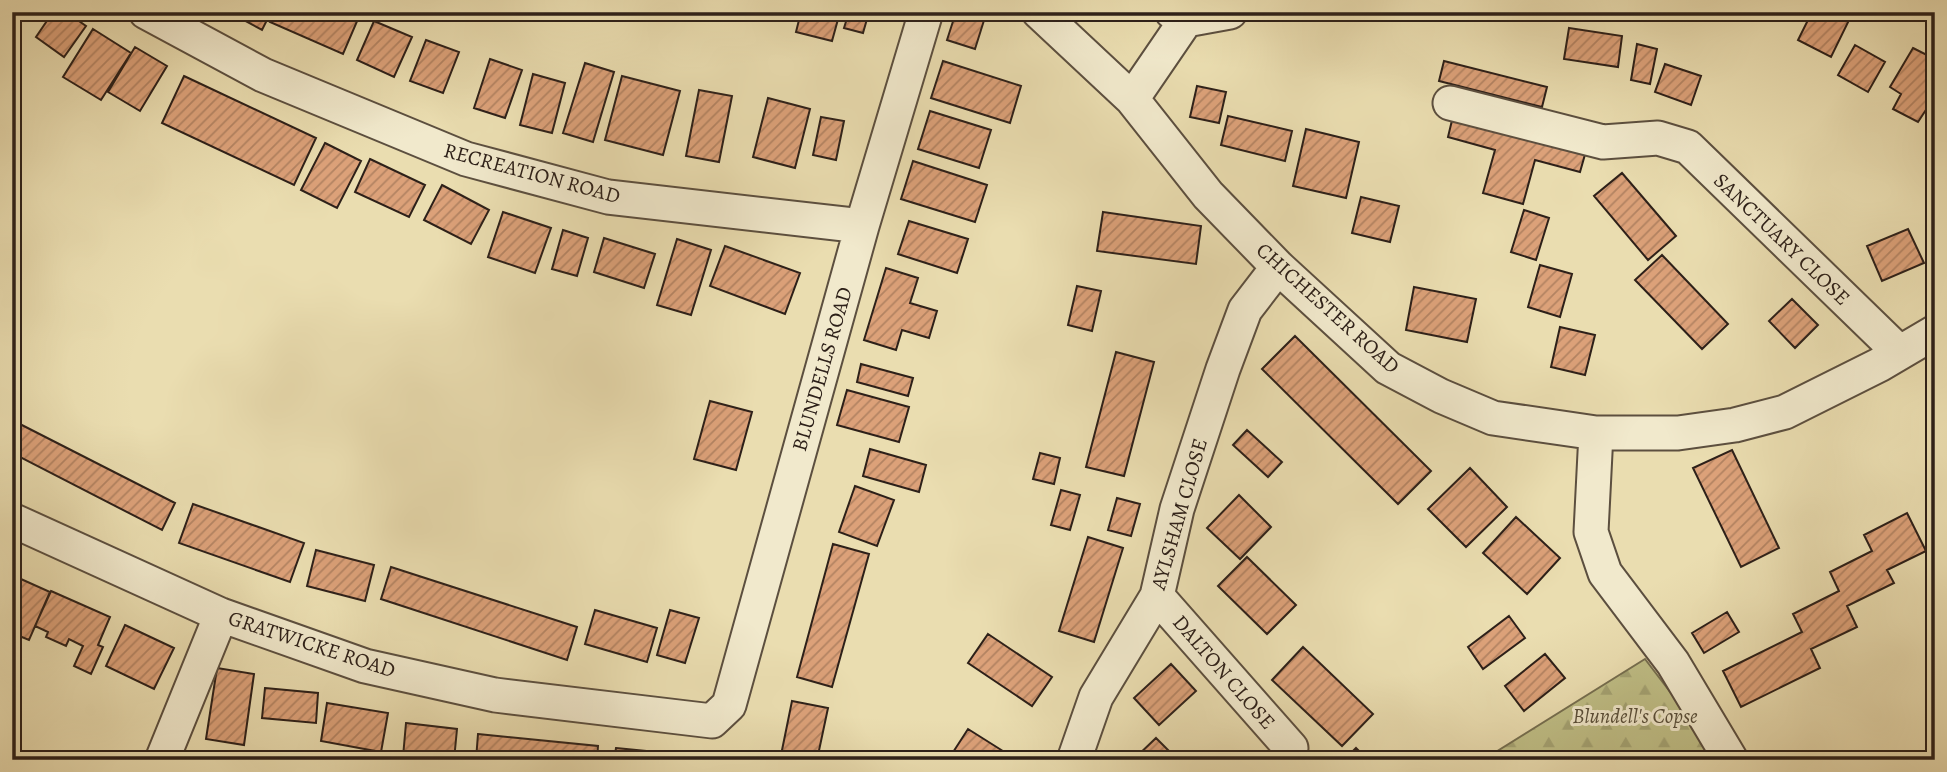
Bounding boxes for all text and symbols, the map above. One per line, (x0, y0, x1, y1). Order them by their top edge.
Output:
street label: RECREATION ROAD (441, 136, 623, 210)
street label: SANCTUARY CLOSE (1708, 167, 1856, 311)
street label: CHICHESTER ROAD (1250, 236, 1406, 380)
street label: BLUNDELLS ROAD (785, 283, 859, 455)
street label: AYLSHAM CLOSE (1144, 435, 1214, 594)
street label: GRATWICKE ROAD (225, 604, 399, 684)
street label: DALTON CLOSE (1166, 609, 1282, 735)
park label: Blundell's Copse (1572, 702, 1698, 730)

